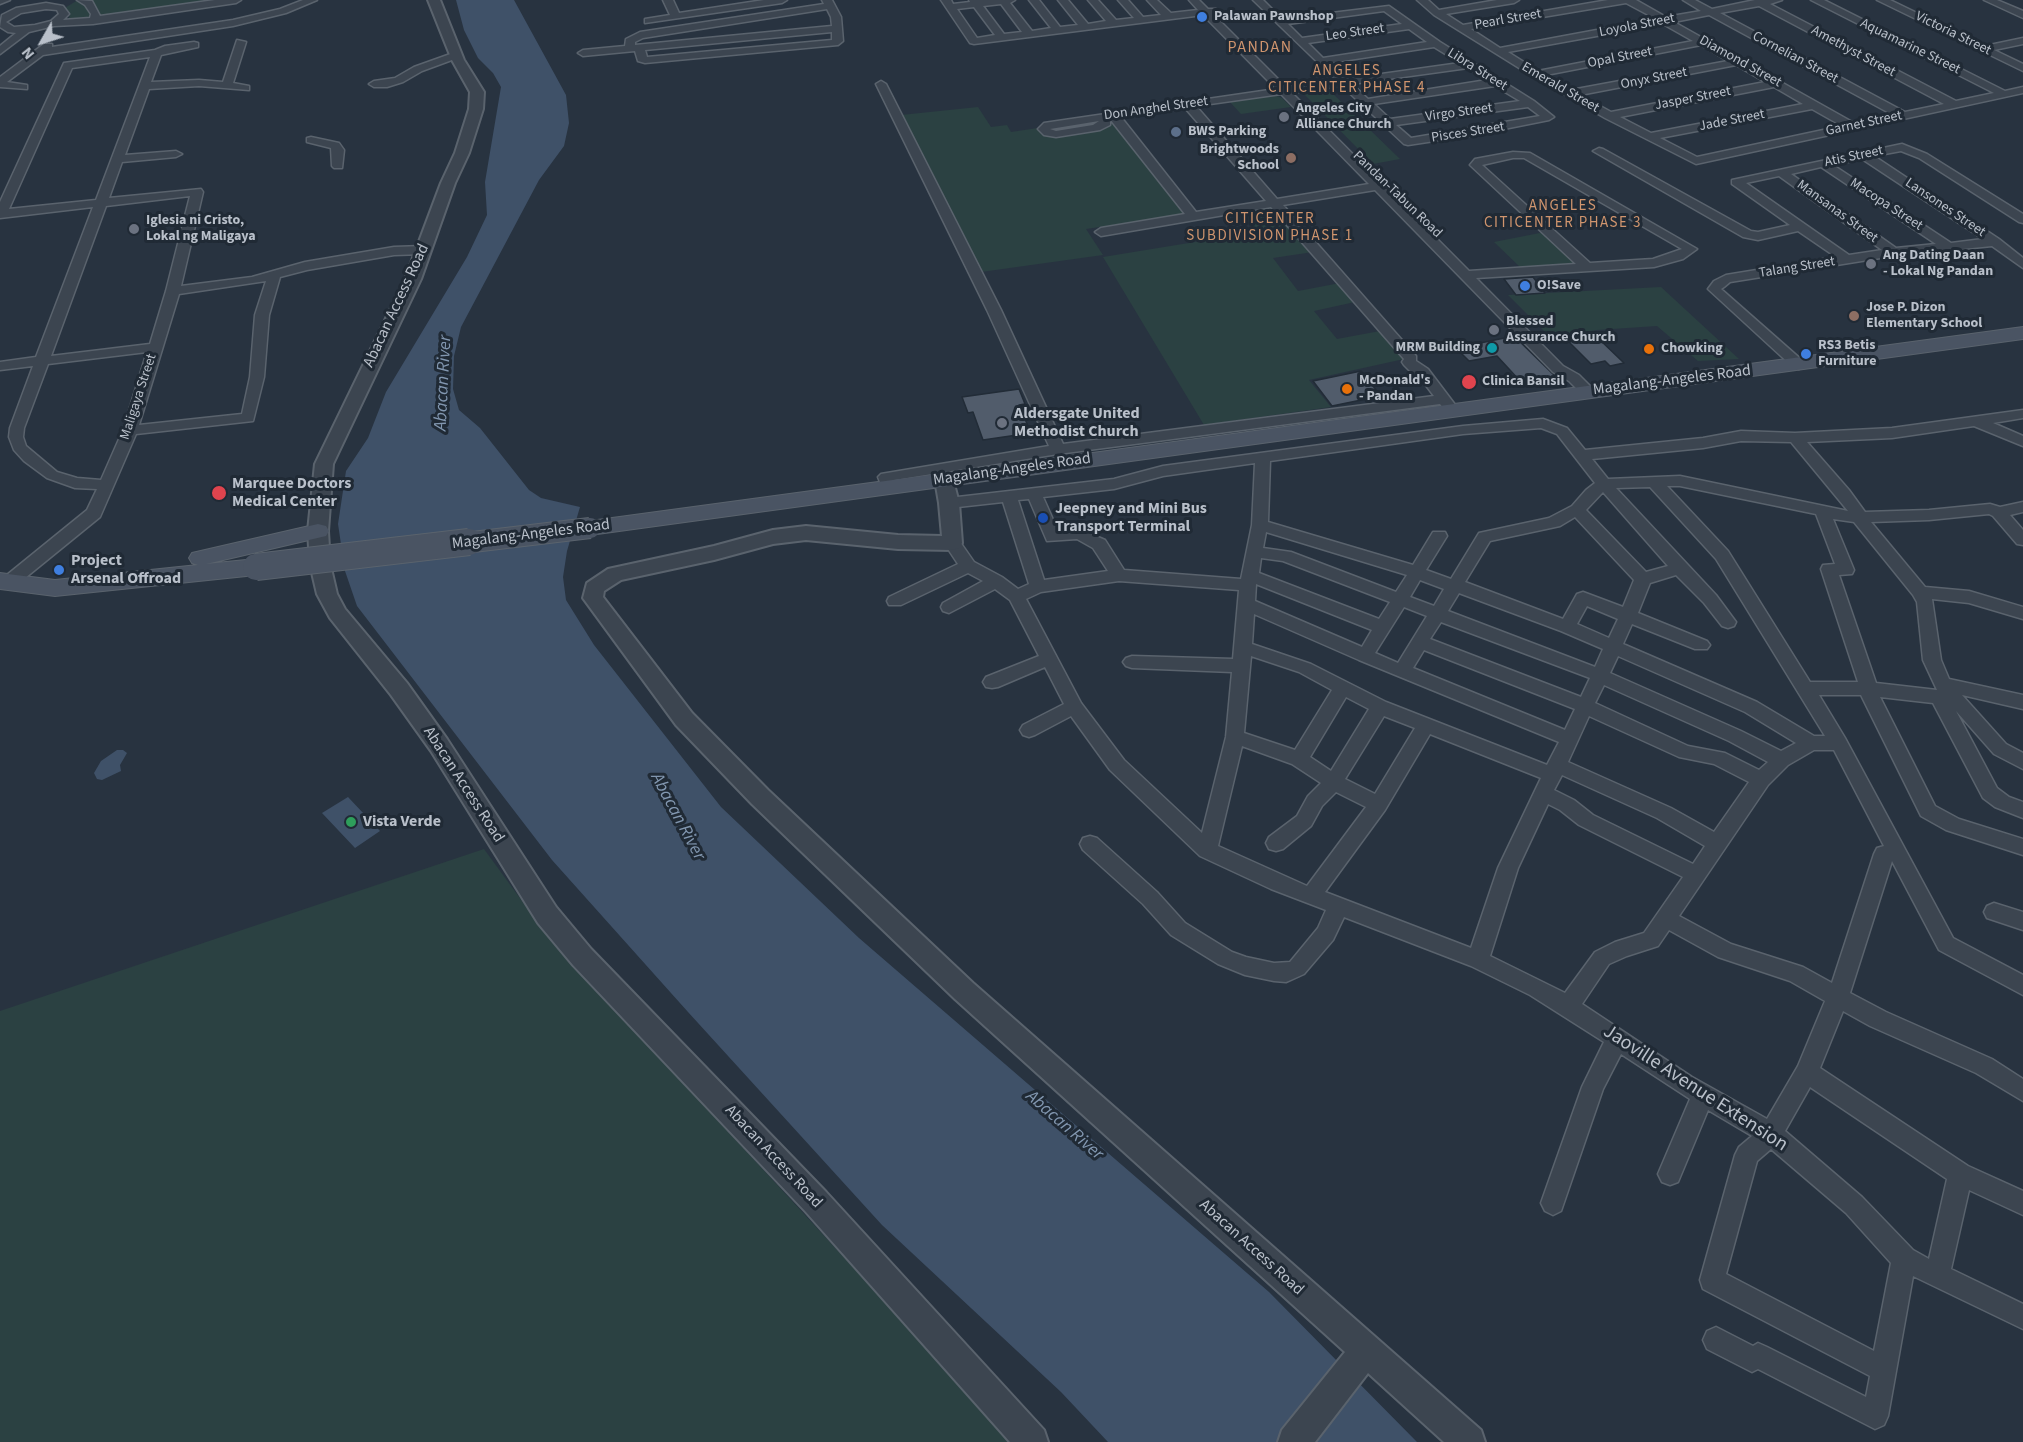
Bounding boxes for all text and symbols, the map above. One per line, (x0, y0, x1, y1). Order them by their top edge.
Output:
street label: Pearl Street (1473, 6, 1543, 34)
street label: Victoria Street (1912, 8, 1994, 60)
place label: Palawan Pawnshop (1214, 9, 1334, 25)
marker: Palawan Pawnshop (1195, 10, 1209, 24)
street label: Loyola Street (1598, 10, 1676, 42)
north arrow (12, 12, 72, 72)
street label: Aquamarine Street (1857, 15, 1963, 79)
street label: Leo Street (1325, 21, 1385, 45)
street label: Amethyst Street (1808, 23, 1898, 81)
street label: Cornelian Street (1749, 28, 1841, 88)
street label: Diamond Street (1696, 32, 1784, 92)
district label: PANDAN (1227, 38, 1293, 58)
text: N (16, 42, 40, 64)
street label: Opal Street (1586, 44, 1654, 72)
street label: Libra Street (1444, 45, 1510, 95)
street label: Emerald Street (1518, 59, 1602, 117)
district label: ANGELES CITICENTER PHASE 4 (1268, 63, 1426, 98)
street label: Onyx Street (1619, 64, 1689, 94)
street label: Jasper Street (1654, 83, 1732, 115)
street label: Don Anghel Street (1103, 93, 1209, 125)
street label: Virgo Street (1424, 100, 1494, 126)
place label: Angeles City Alliance Church (1296, 101, 1392, 134)
street label: Jade Street (1698, 106, 1766, 136)
street label: Garnet Street (1824, 108, 1904, 140)
marker: Angeles City Alliance Church (1277, 110, 1291, 124)
street label: Pisces Street (1430, 119, 1506, 147)
place label: BWS Parking (1188, 124, 1266, 140)
marker: BWS Parking (1169, 125, 1183, 139)
place label: Brightwoods School (1200, 142, 1279, 174)
street label: Atis Street (1823, 143, 1885, 171)
street label: Pandan-Tabun Road (1349, 148, 1445, 242)
marker: Brightwoods School (1284, 151, 1298, 165)
street label: Macopa Street (1846, 175, 1926, 235)
street label: Lansones Street (1902, 175, 1988, 241)
street label: Mansanas Street (1793, 177, 1881, 247)
district label: ANGELES CITICENTER PHASE 3 (1484, 198, 1642, 233)
district label: CITICENTER SUBDIVISION PHASE 1 (1186, 211, 1354, 246)
place label: Iglesia ni Cristo, Lokal ng Maligaya (146, 213, 256, 246)
marker: Iglesia ni Cristo, Lokal ng Maligaya (127, 222, 141, 236)
street label: Abacan Access Road (360, 241, 434, 371)
place label: Ang Dating Daan - Lokal Ng Pandan (1883, 248, 1993, 280)
street label: Talang Street (1758, 254, 1836, 282)
marker: Ang Dating Daan - Lokal Ng Pandan (1864, 257, 1878, 271)
place label: O!Save (1537, 278, 1581, 294)
marker: O!Save (1518, 279, 1532, 293)
place label: Jose P. Dizon Elementary School (1866, 300, 1982, 332)
marker: Jose P. Dizon Elementary School (1847, 309, 1861, 323)
place label: Blessed Assurance Church (1506, 314, 1615, 346)
marker: Blessed Assurance Church (1487, 323, 1501, 337)
water label: Abacan River (431, 335, 457, 431)
place label: RS3 Betis Furniture (1818, 338, 1876, 370)
place label: MRM Building (1396, 340, 1480, 356)
marker: MRM Building (1485, 341, 1499, 355)
place label: Chowking (1661, 341, 1723, 357)
marker: Chowking (1642, 342, 1656, 356)
marker: RS3 Betis Furniture (1799, 347, 1813, 361)
street label: Maligaya Street (117, 352, 161, 442)
street label: Magalang-Angeles Road (1592, 362, 1752, 400)
place label: McDonald's - Pandan (1359, 373, 1430, 406)
marker: Clinica Bansil (1460, 373, 1478, 391)
place label: Clinica Bansil (1482, 374, 1564, 390)
marker: McDonald's - Pandan (1340, 382, 1354, 396)
place label: Aldersgate United Methodist Church (1014, 404, 1140, 442)
marker: Aldersgate United Methodist Church (995, 416, 1009, 430)
street label: Magalang-Angeles Road (932, 449, 1092, 491)
place label: Marquee Doctors Medical Center (232, 474, 351, 512)
marker: Marquee Doctors Medical Center (210, 484, 228, 502)
place label: Jeepney and Mini Bus Transport Terminal (1055, 499, 1207, 537)
marker: Jeepney and Mini Bus Transport Terminal (1036, 511, 1050, 525)
street label: Magalang-Angeles Road (451, 516, 611, 554)
place label: Project Arsenal Offroad (71, 551, 181, 589)
marker: Project Arsenal Offroad (52, 563, 66, 577)
street label: Abacan Access Road (418, 724, 508, 846)
water label: Abacan River (645, 770, 709, 864)
place label: Vista Verde (363, 812, 441, 832)
marker: Vista Verde (344, 815, 358, 829)
street label: Jaoville Avenue Extension (1598, 1020, 1792, 1158)
water label: Abacan River (1021, 1086, 1107, 1166)
street label: Abacan Access Road (720, 1101, 826, 1213)
street label: Abacan Access Road (1195, 1196, 1307, 1300)

